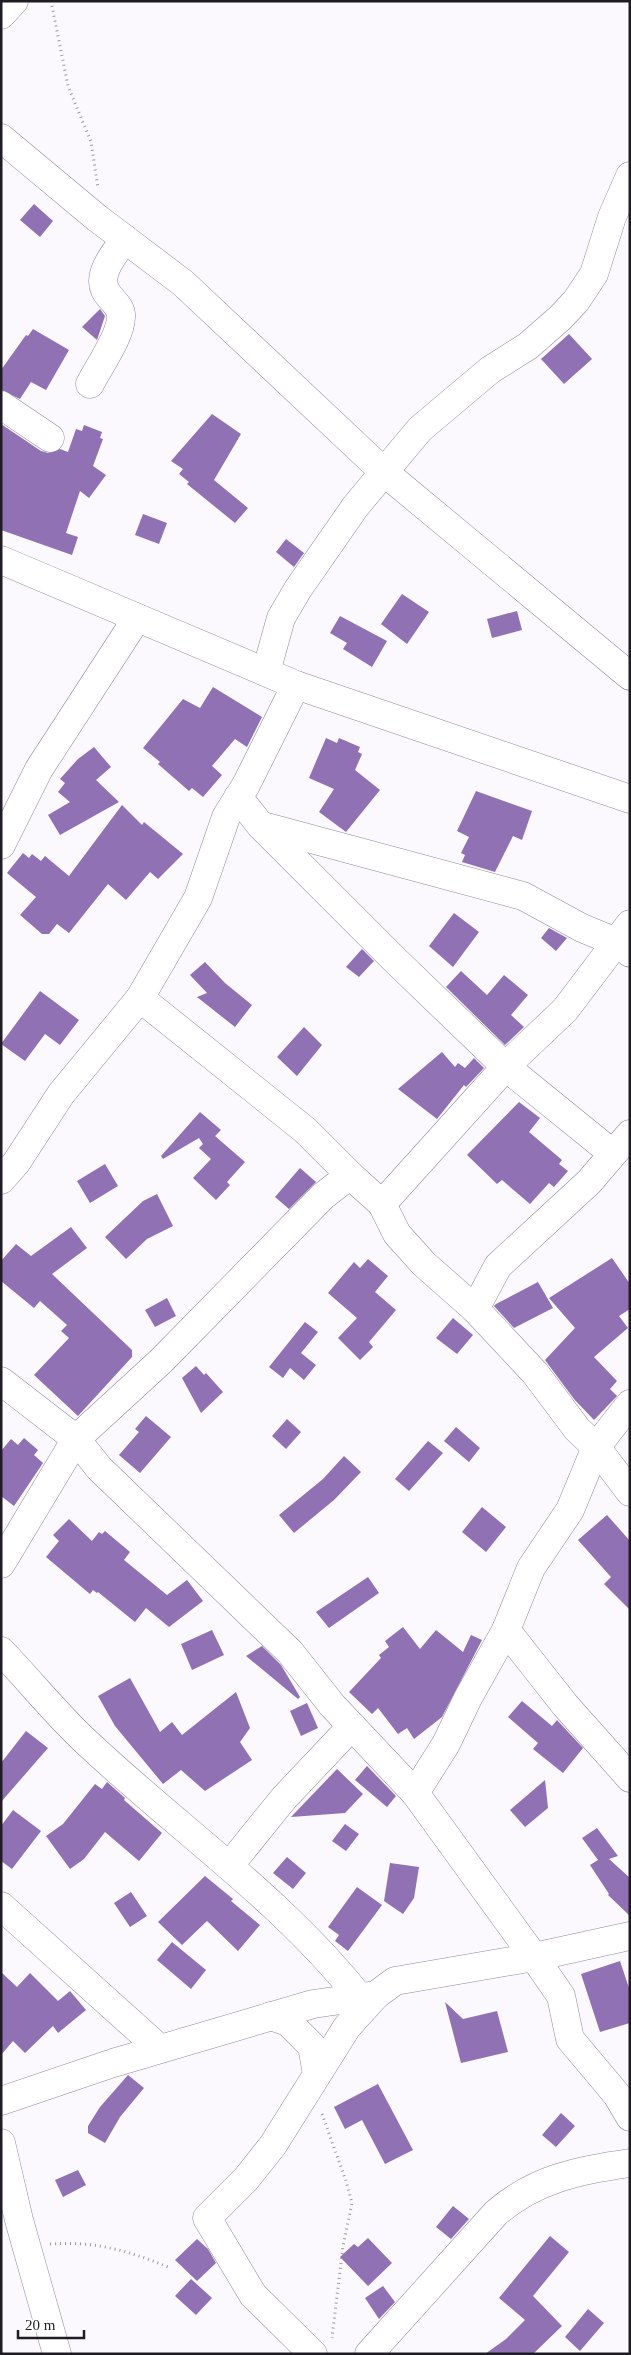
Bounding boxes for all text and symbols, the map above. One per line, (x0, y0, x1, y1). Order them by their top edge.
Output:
scale bar (18, 2308, 84, 2340)
text: 20 m (25, 2317, 56, 2333)

